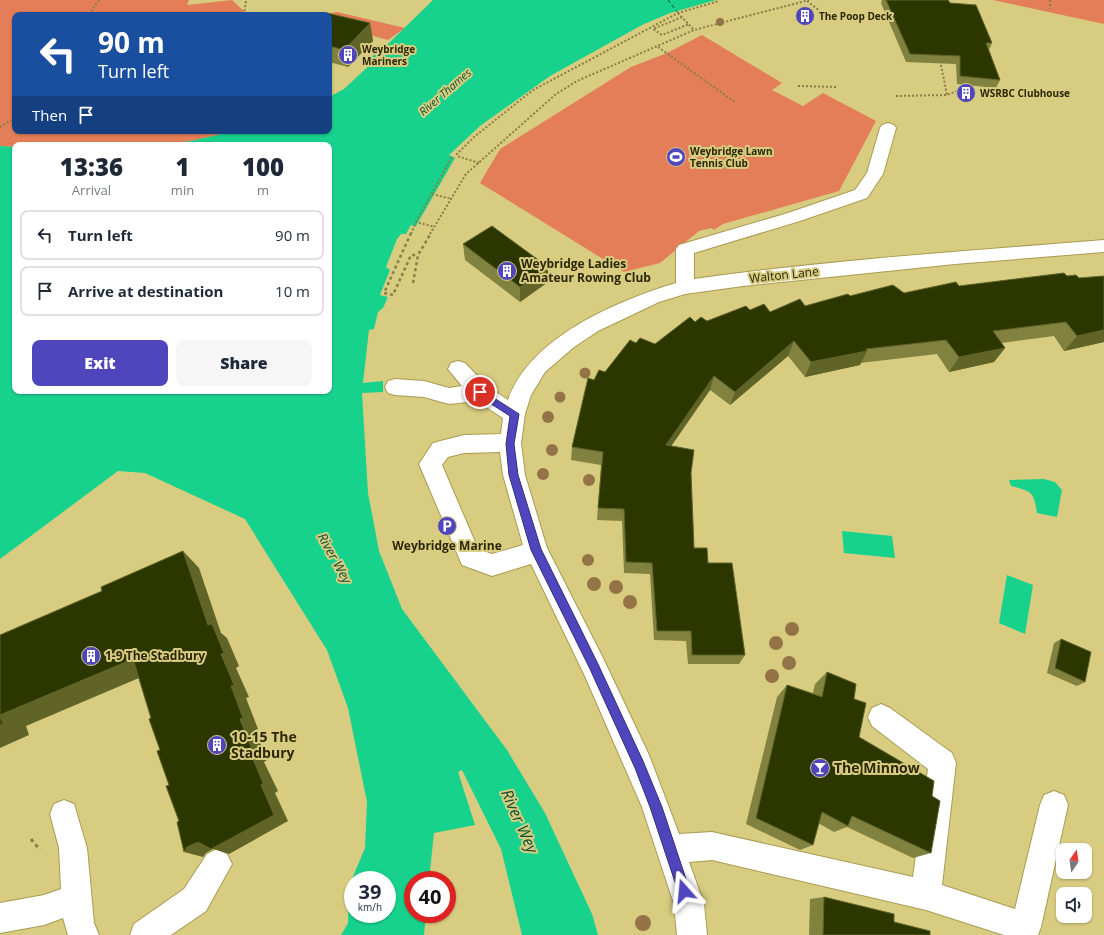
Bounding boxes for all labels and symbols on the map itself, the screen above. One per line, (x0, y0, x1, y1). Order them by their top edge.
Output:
building icon: The Poop Deck (794, 5, 816, 27)
place label: The Poop Deck (819, 9, 893, 23)
place label: Weybridge Mariners (362, 42, 415, 68)
building icon: Weybridge Mariners (337, 44, 359, 66)
water label: River Thames (415, 65, 474, 118)
building icon: WSRBC Clubhouse (955, 82, 977, 104)
place label: WSRBC Clubhouse (980, 86, 1070, 100)
place label: Weybridge Lawn Tennis Club (690, 144, 773, 170)
sports icon: Weybridge Lawn Tennis Club (665, 146, 687, 168)
place label: Weybridge Ladies Amateur Rowing Club (521, 255, 651, 286)
building icon: Weybridge Ladies Amateur Rowing Club (496, 260, 518, 282)
street label: Walton Lane (748, 262, 820, 287)
pin (463, 375, 497, 409)
parking icon: Weybridge Marine (436, 515, 458, 537)
water label: River Wey (314, 529, 357, 587)
place label: Weybridge Marine (392, 537, 502, 554)
building icon: 1-9 The Stadbury (80, 645, 102, 667)
place label: 1-9 The Stadbury (105, 647, 205, 664)
place label: 10-15 The Stadbury (231, 727, 297, 762)
building icon: 10-15 The Stadbury (206, 734, 228, 756)
bar icon: The Minnow (809, 757, 831, 779)
place label: The Minnow (834, 758, 920, 777)
water label: River Wey (496, 785, 545, 858)
north arrow (1056, 843, 1092, 879)
position arrow (663, 870, 705, 912)
speed limit sign: 40 (404, 871, 456, 923)

